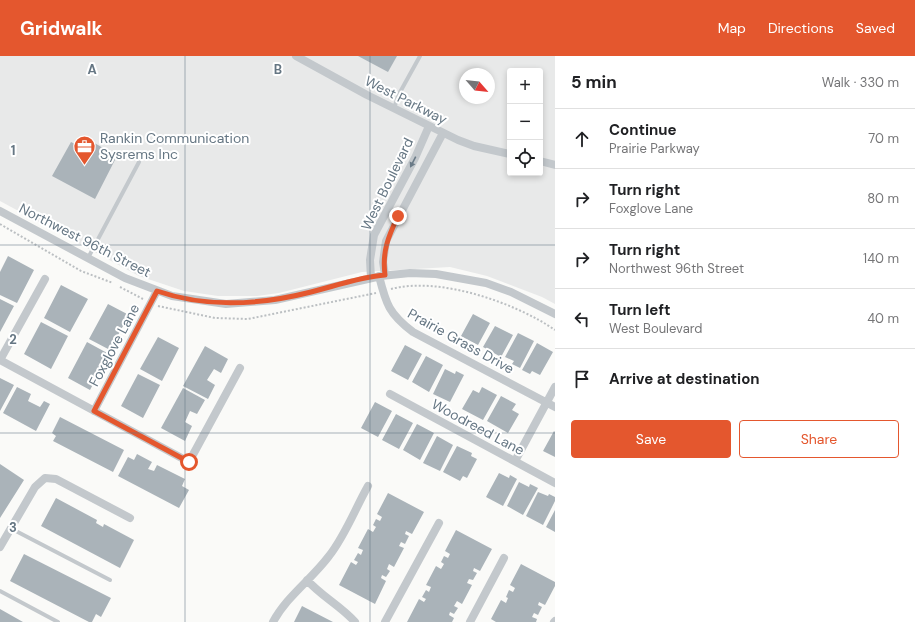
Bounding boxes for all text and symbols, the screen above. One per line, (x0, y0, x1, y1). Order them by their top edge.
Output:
text: Gridwalk (20, 16, 102, 41)
text: Map (718, 19, 746, 37)
text: Directions (768, 19, 834, 37)
text: Saved (856, 19, 895, 37)
text: A (87, 61, 97, 78)
text: B (274, 61, 282, 78)
north arrow (459, 68, 495, 104)
map controls (507, 68, 543, 176)
button: + (507, 68, 543, 104)
text: 5 min (571, 71, 617, 93)
street label: West Parkway (362, 72, 450, 129)
text: Walk · 330 m (822, 74, 899, 91)
button: − (507, 104, 543, 140)
text: Continue (609, 120, 677, 140)
icon: ahead (571, 128, 593, 150)
place label: Rankin Communication Sysrems Inc (100, 129, 249, 163)
text: 70 m (868, 130, 899, 147)
office icon: Rankin Communication Sysrems Inc (72, 133, 98, 166)
street label: West Boulevard (357, 135, 417, 233)
button: locate (507, 140, 543, 176)
text: Prairie Parkway (609, 140, 700, 157)
text: 1 (11, 142, 15, 159)
one-way arrow (410, 156, 416, 168)
text: Turn right (609, 180, 680, 200)
icon: right (571, 188, 593, 210)
text: 80 m (867, 190, 899, 207)
street label: Northwest 96th Street (16, 199, 154, 281)
text: Foxglove Lane (609, 200, 693, 217)
route end (389, 207, 407, 225)
text: Turn right (609, 240, 680, 260)
icon: right (571, 248, 593, 270)
text: 140 m (863, 250, 899, 267)
text: Northwest 96th Street (609, 260, 744, 277)
text: Turn left (609, 300, 670, 320)
street label: Foxglove Lane (85, 301, 143, 389)
street label: Prairie Grass Drive (405, 304, 517, 378)
icon: left (571, 308, 593, 330)
text: 40 m (867, 310, 899, 327)
text: West Boulevard (609, 320, 702, 337)
text: 2 (9, 331, 17, 348)
icon: arrive (571, 368, 593, 390)
text: Arrive at destination (609, 369, 760, 389)
street label: Woodreed Lane (429, 395, 528, 459)
button: Save (571, 420, 731, 458)
button: Share (739, 420, 899, 458)
route start (180, 453, 198, 471)
text: 3 (9, 519, 17, 536)

